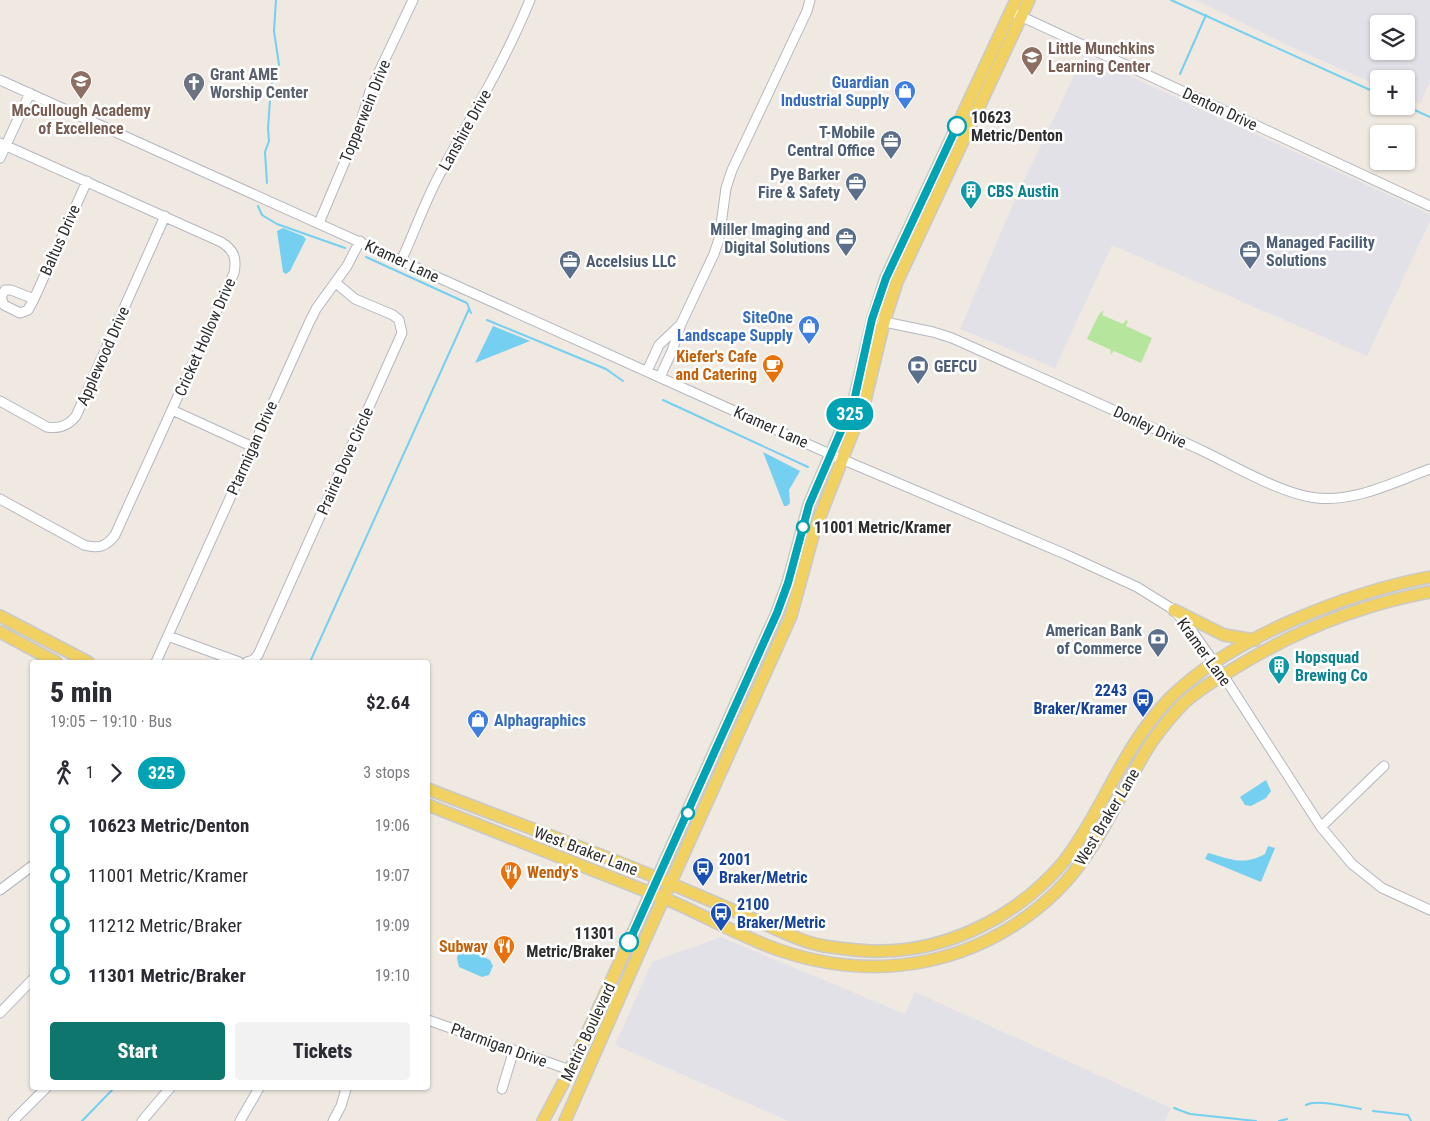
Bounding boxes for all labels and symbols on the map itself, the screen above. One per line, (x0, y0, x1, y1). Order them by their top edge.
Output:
place label: Little Munchkins Learning Center (1048, 39, 1155, 76)
school or university icon: Little Munchkins Learning Center (1020, 45, 1044, 76)
street label: Topperwein Drive (336, 57, 394, 165)
place label: Grant AME Worship Center (210, 65, 308, 102)
school or university icon: McCullough Academy of Excellence (69, 69, 93, 100)
church icon: Grant AME Worship Center (182, 71, 206, 102)
place label: Guardian Industrial Supply (781, 73, 889, 110)
shop icon: Guardian Industrial Supply (893, 79, 917, 110)
street label: Denton Drive (1180, 83, 1260, 135)
street label: Lanshire Drive (435, 86, 495, 174)
place label: McCullough Academy of Excellence (11, 101, 151, 138)
place label: 10623 Metric/Denton (971, 108, 1063, 145)
marker: 10623 Metric/Denton (947, 116, 967, 136)
place label: T-Mobile Central Office (787, 123, 875, 160)
office icon: T-Mobile Central Office (879, 129, 903, 160)
place label: Pye Barker Fire & Safety (758, 165, 840, 202)
office icon: Pye Barker Fire & Safety (844, 171, 868, 202)
building icon: CBS Austin (959, 179, 983, 210)
place label: CBS Austin (987, 182, 1059, 201)
street label: Baltus Drive (36, 202, 84, 278)
place label: Miller Imaging and Digital Solutions (710, 220, 830, 257)
office icon: Miller Imaging and Digital Solutions (834, 226, 858, 257)
place label: Managed Facility Solutions (1266, 233, 1375, 270)
street label: Kramer Lane (362, 236, 442, 286)
office icon: Managed Facility Solutions (1238, 239, 1262, 270)
office icon: Accelsius LLC (558, 249, 582, 280)
place label: Accelsius LLC (586, 252, 676, 271)
street label: Cricket Hollow Drive (170, 275, 240, 399)
street label: Applewood Drive (73, 304, 133, 408)
place label: SiteOne Landscape Supply (677, 308, 793, 345)
shop icon: SiteOne Landscape Supply (797, 314, 821, 345)
place label: Kiefer's Cafe and Catering (675, 347, 757, 384)
cafe icon: Kiefer's Cafe and Catering (761, 353, 785, 384)
bank icon: GEFCU (906, 354, 930, 385)
place label: GEFCU (934, 357, 977, 376)
street label: Ptarmigan Drive (223, 398, 281, 498)
line badge: 325 (821, 398, 879, 430)
street label: Kramer Lane (731, 402, 811, 452)
street label: Donley Drive (1111, 402, 1189, 452)
street label: Prairie Dove Circle (313, 404, 377, 518)
place label: 11001 Metric/Kramer (814, 518, 951, 537)
marker: 11001 Metric/Kramer (796, 520, 810, 534)
street label: Kramer Lane (1173, 614, 1235, 690)
place label: American Bank of Commerce (1045, 621, 1142, 658)
bank icon: American Bank of Commerce (1146, 627, 1170, 658)
place label: Hopsquad Brewing Co (1295, 648, 1368, 685)
building icon: Hopsquad Brewing Co (1267, 654, 1291, 685)
place label: 2243 Braker/Kramer (1033, 681, 1127, 718)
bus stop icon: 2243 Braker/Kramer (1131, 687, 1155, 718)
shop icon: Alphagraphics (466, 708, 490, 739)
place label: Alphagraphics (494, 711, 586, 730)
street label: West Braker Lane (1071, 765, 1143, 869)
unlabelled marker (681, 806, 695, 820)
street label: West Braker Lane (531, 822, 641, 880)
place label: 2001 Braker/Metric (719, 850, 808, 887)
bus stop icon: 2001 Braker/Metric (691, 856, 715, 887)
restaurant icon: Wendy's (499, 860, 523, 891)
place label: Wendy's (527, 863, 579, 882)
place label: 2100 Braker/Metric (737, 895, 826, 932)
bus stop icon: 2100 Braker/Metric (709, 901, 733, 932)
place label: 11301 Metric/Braker (526, 924, 615, 961)
marker: 11301 Metric/Braker (619, 932, 639, 952)
restaurant icon: Subway (492, 934, 516, 965)
place label: Subway (439, 937, 488, 956)
street label: Metric Boulevard (557, 980, 619, 1084)
street label: Ptarmigan Drive (448, 1019, 550, 1071)

